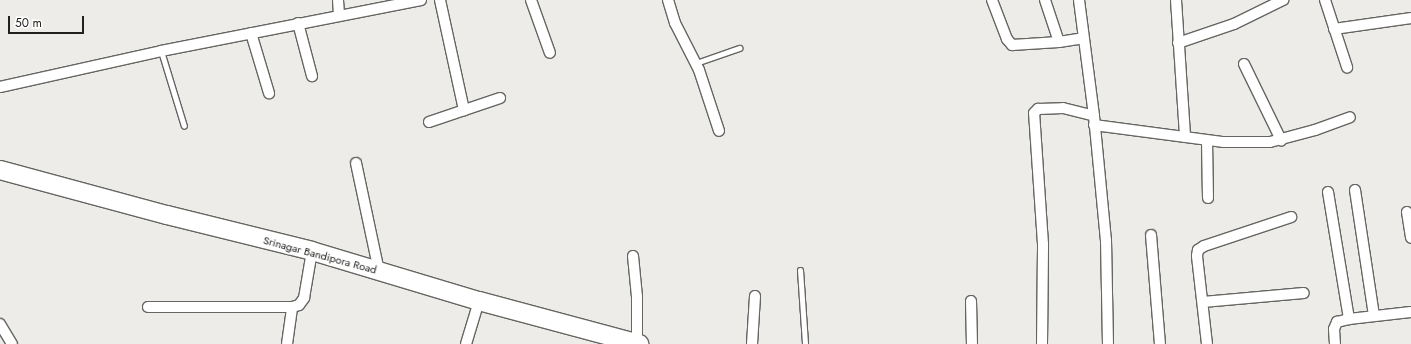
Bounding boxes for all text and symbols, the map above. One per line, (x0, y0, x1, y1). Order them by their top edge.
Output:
scale bar (10, 8, 86, 34)
text: 50 m (15, 14, 42, 32)
street label: Srinagar Bandipora Road (262, 233, 378, 277)

